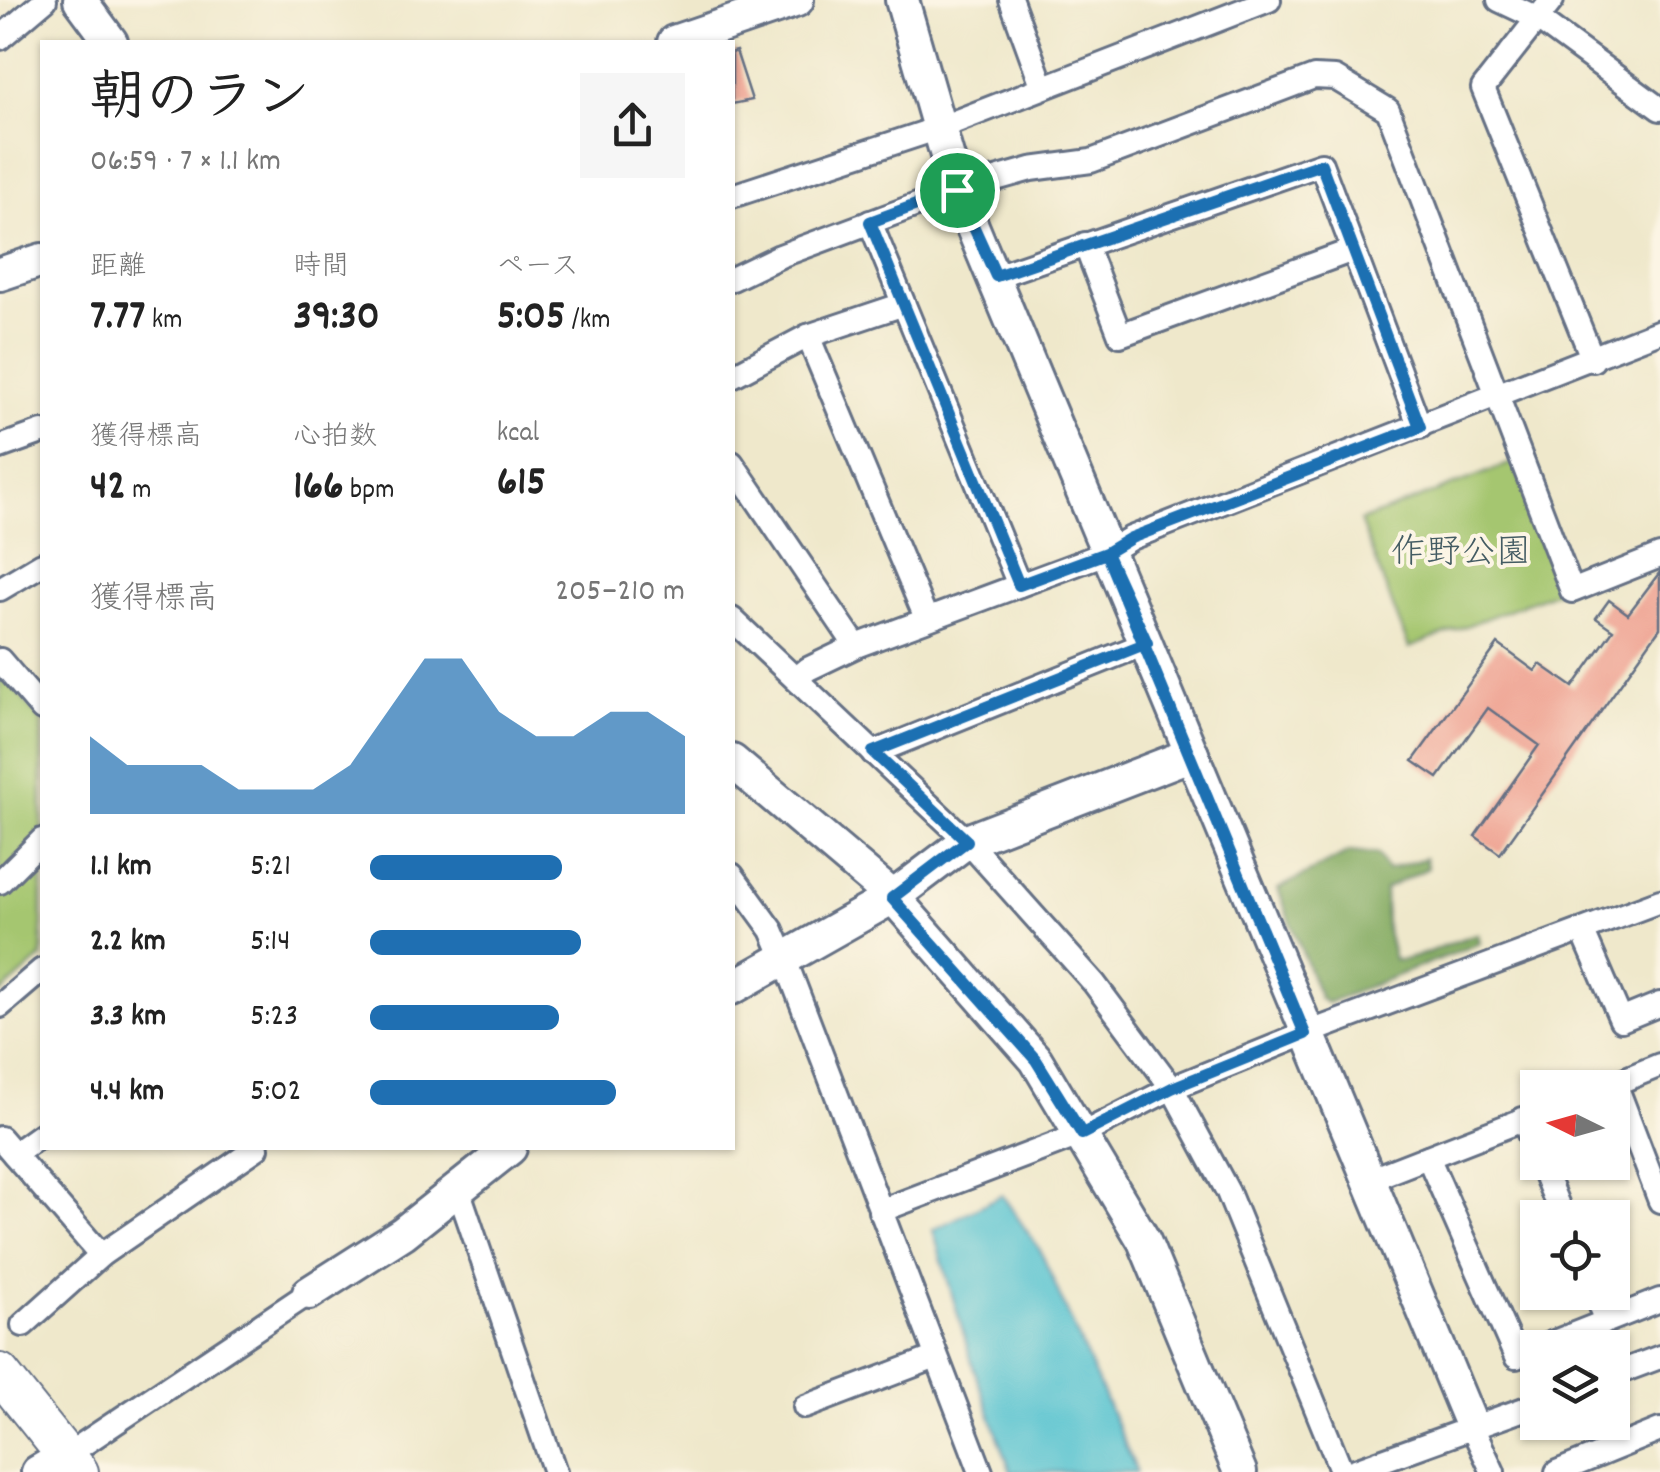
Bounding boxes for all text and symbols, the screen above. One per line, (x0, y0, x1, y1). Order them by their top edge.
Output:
text: 朝のラン (90, 63, 310, 142)
button: share (580, 73, 685, 178)
text: 06:59 · 7 × 1.1 km (90, 140, 281, 186)
pin (915, 148, 1000, 233)
icon: arrive (930, 163, 985, 218)
text: 距離 (90, 249, 146, 289)
text: 時間 (293, 249, 349, 289)
text: ペース (497, 249, 579, 289)
text: 7.77 (90, 289, 145, 349)
text: 39:30 (293, 289, 380, 349)
text: 5:05 (497, 289, 565, 349)
text: km (145, 302, 182, 342)
text: /km (565, 302, 611, 342)
text: kcal (497, 415, 539, 455)
text: 獲得標高 (90, 419, 202, 459)
text: 心拍数 (293, 419, 377, 459)
text: 615 (497, 455, 546, 515)
text: 42 (90, 459, 126, 519)
text: 166 (293, 459, 344, 519)
text: m (126, 472, 151, 512)
text: bpm (344, 472, 394, 512)
park label: 作野公園 (1391, 530, 1531, 580)
text: 205–210 m (555, 570, 685, 616)
text: 獲得標高 (90, 578, 218, 624)
text: 1.1 km (90, 845, 152, 891)
text: 5:21 (250, 845, 291, 891)
text: 2.2 km (90, 920, 166, 966)
text: 5:14 (250, 920, 290, 966)
text: 3.3 km (90, 995, 166, 1041)
text: 5:23 (250, 995, 298, 1041)
text: 4.4 km (90, 1070, 164, 1116)
text: 5:02 (250, 1070, 302, 1116)
north arrow (1520, 1070, 1630, 1180)
map controls (1520, 1070, 1630, 1440)
button: locate (1520, 1200, 1630, 1310)
button: layers (1520, 1330, 1630, 1440)

